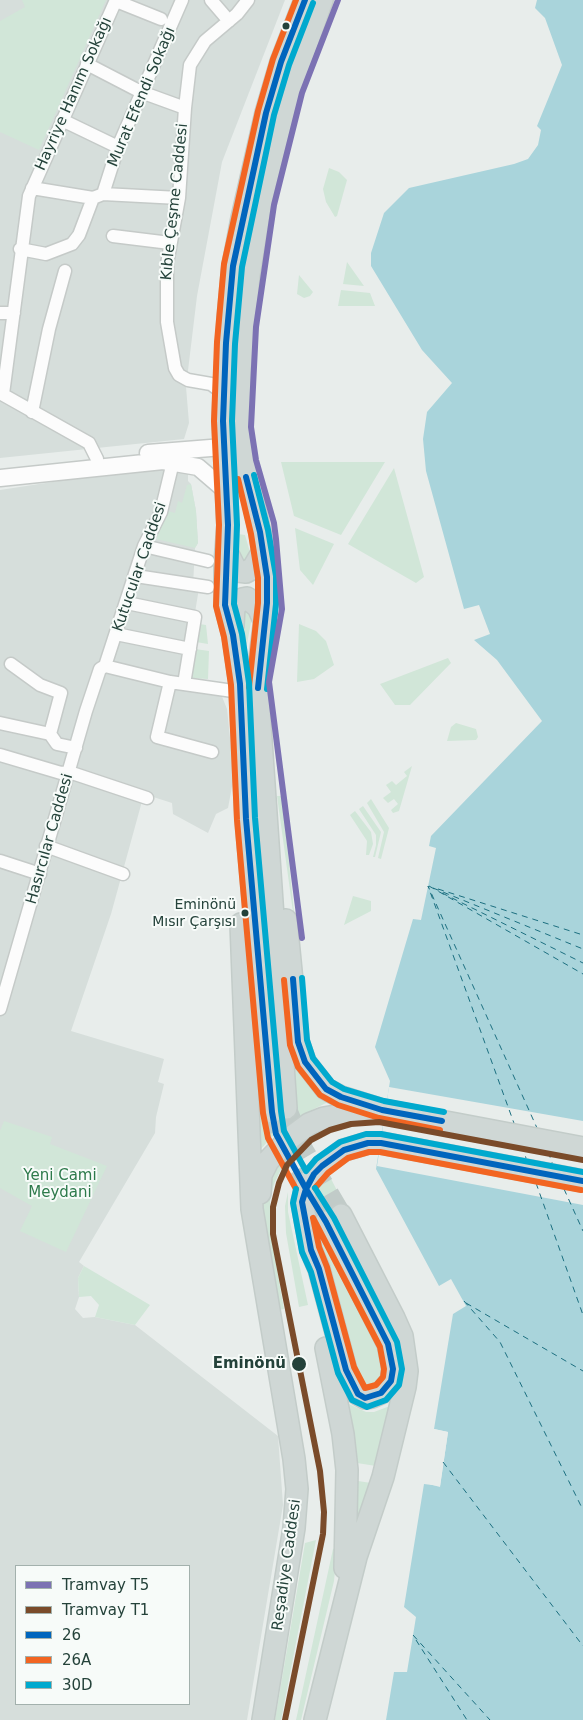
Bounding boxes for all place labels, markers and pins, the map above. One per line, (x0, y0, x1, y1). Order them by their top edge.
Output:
unlabelled marker (281, 21, 291, 31)
place label: Eminönü Mısır Çarşısı (152, 897, 236, 930)
marker: Eminönü Mısır Çarşısı (240, 908, 250, 918)
place label: Eminönü (213, 1355, 286, 1373)
marker: Eminönü (290, 1355, 308, 1373)

